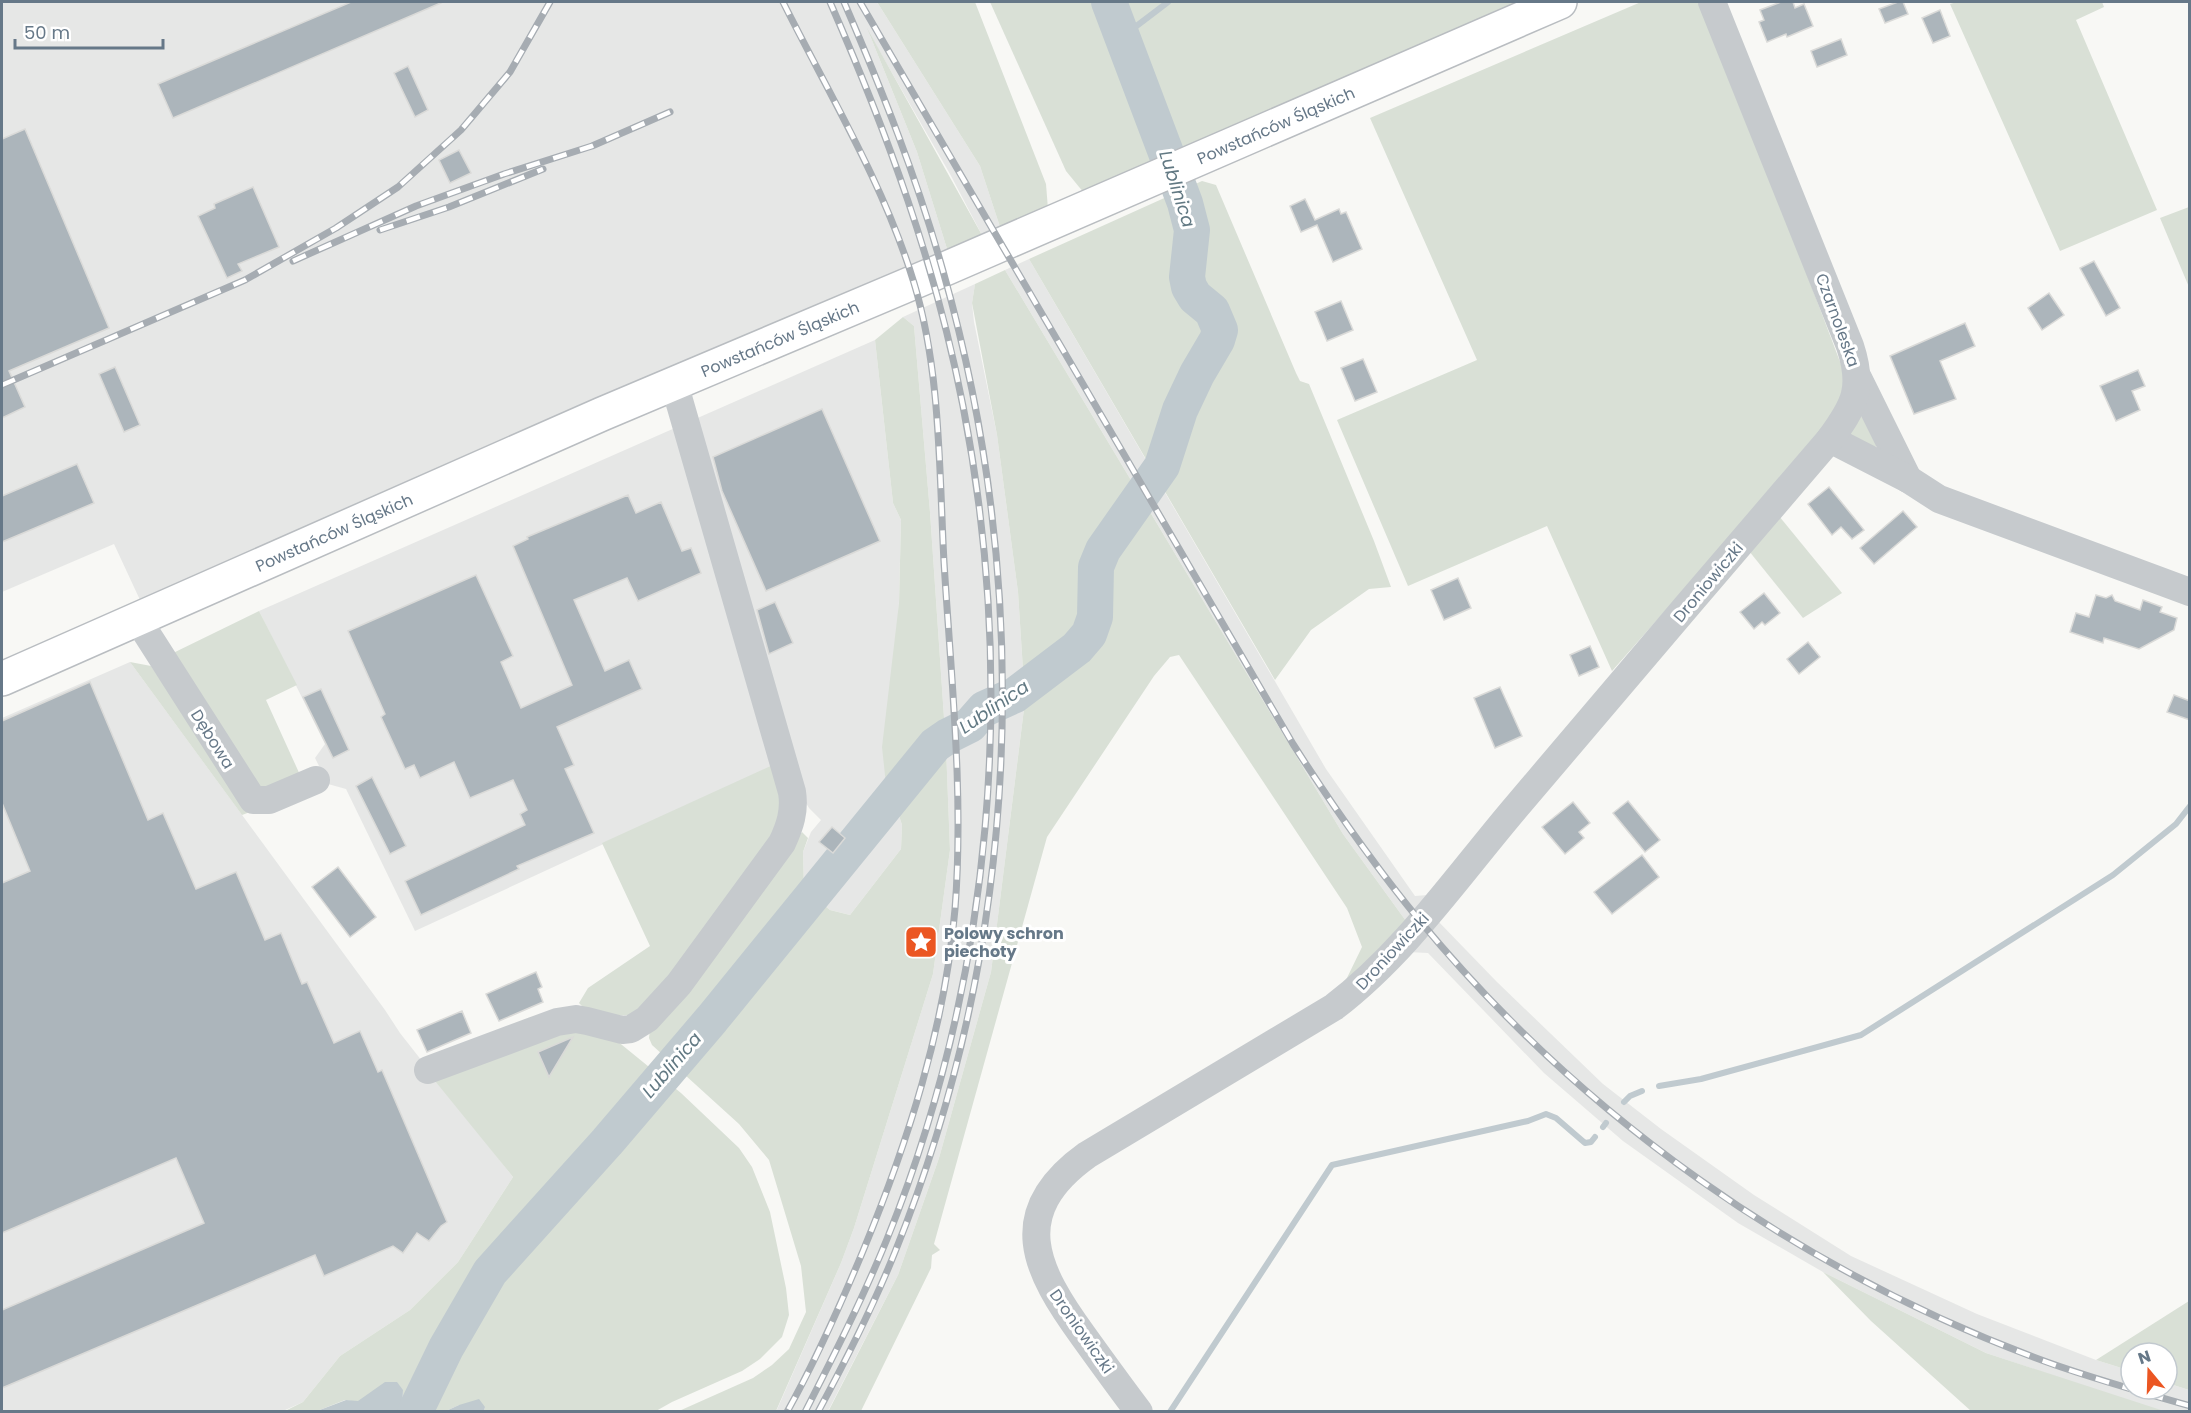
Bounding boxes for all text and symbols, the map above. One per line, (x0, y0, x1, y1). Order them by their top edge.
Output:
scale bar (15, 12, 164, 50)
text: 50 m (24, 20, 70, 45)
street label: Powstańców Śląskich (1194, 81, 1359, 170)
water label: Lublinica (1153, 147, 1202, 230)
street label: Czarnoleska (1810, 270, 1865, 370)
street label: Powstańców Śląskich (697, 296, 863, 383)
street label: Powstańców Śląskich (252, 488, 417, 578)
street label: Droniowiczki (1668, 537, 1749, 627)
water label: Lublinica (954, 674, 1034, 739)
street label: Dębowa (185, 705, 240, 773)
street label: Droniowiczki (1350, 908, 1434, 995)
place label: Polowy schron piechoty (944, 922, 1064, 963)
place icon: Polowy schron piechoty (903, 924, 939, 960)
water label: Lublinica (636, 1027, 707, 1103)
street label: Droniowiczki (1044, 1284, 1119, 1378)
north arrow (2119, 1341, 2179, 1401)
text: N (2135, 1344, 2154, 1370)

